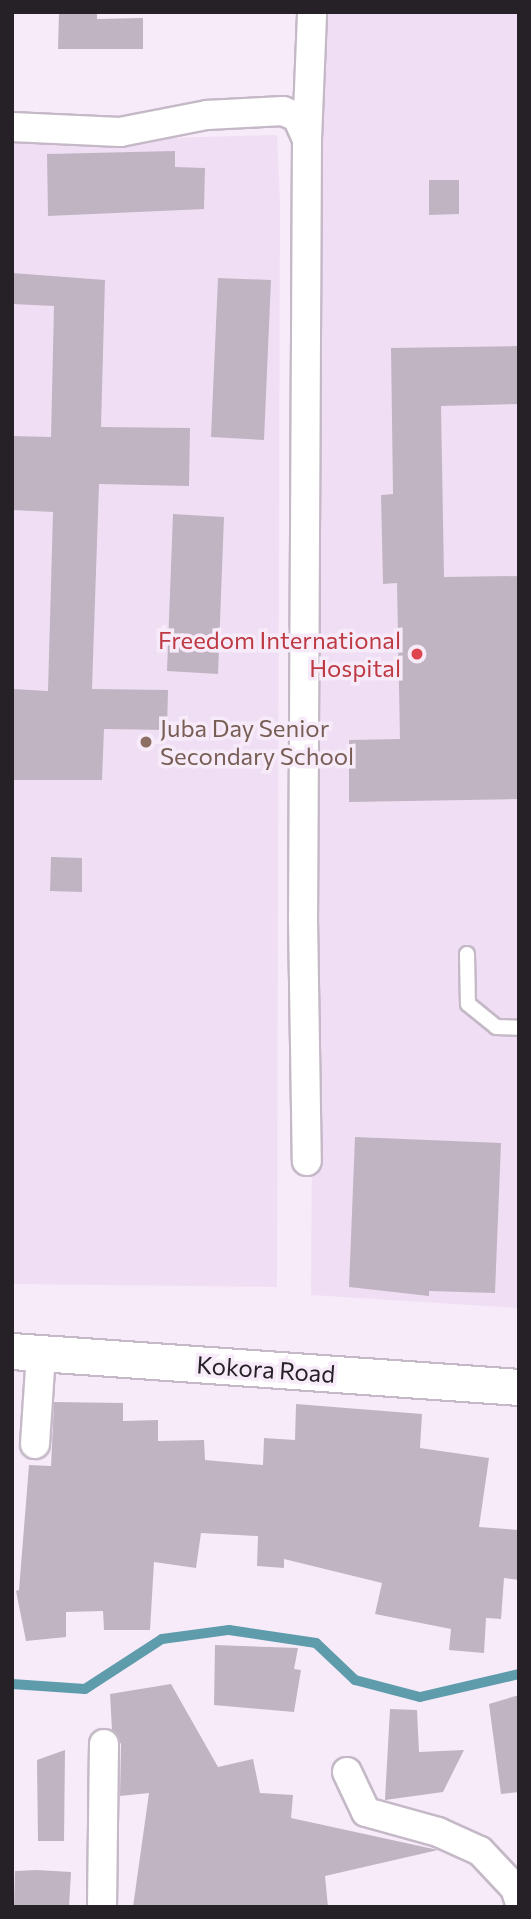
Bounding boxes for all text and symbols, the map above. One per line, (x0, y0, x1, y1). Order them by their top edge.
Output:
place label: Freedom International Hospital (158, 626, 401, 682)
marker: Freedom International Hospital (407, 644, 427, 664)
place label: Juba Day Senior Secondary School (160, 714, 354, 770)
marker: Juba Day Senior Secondary School (138, 734, 154, 750)
street label: Kokora Road (196, 1350, 336, 1388)

